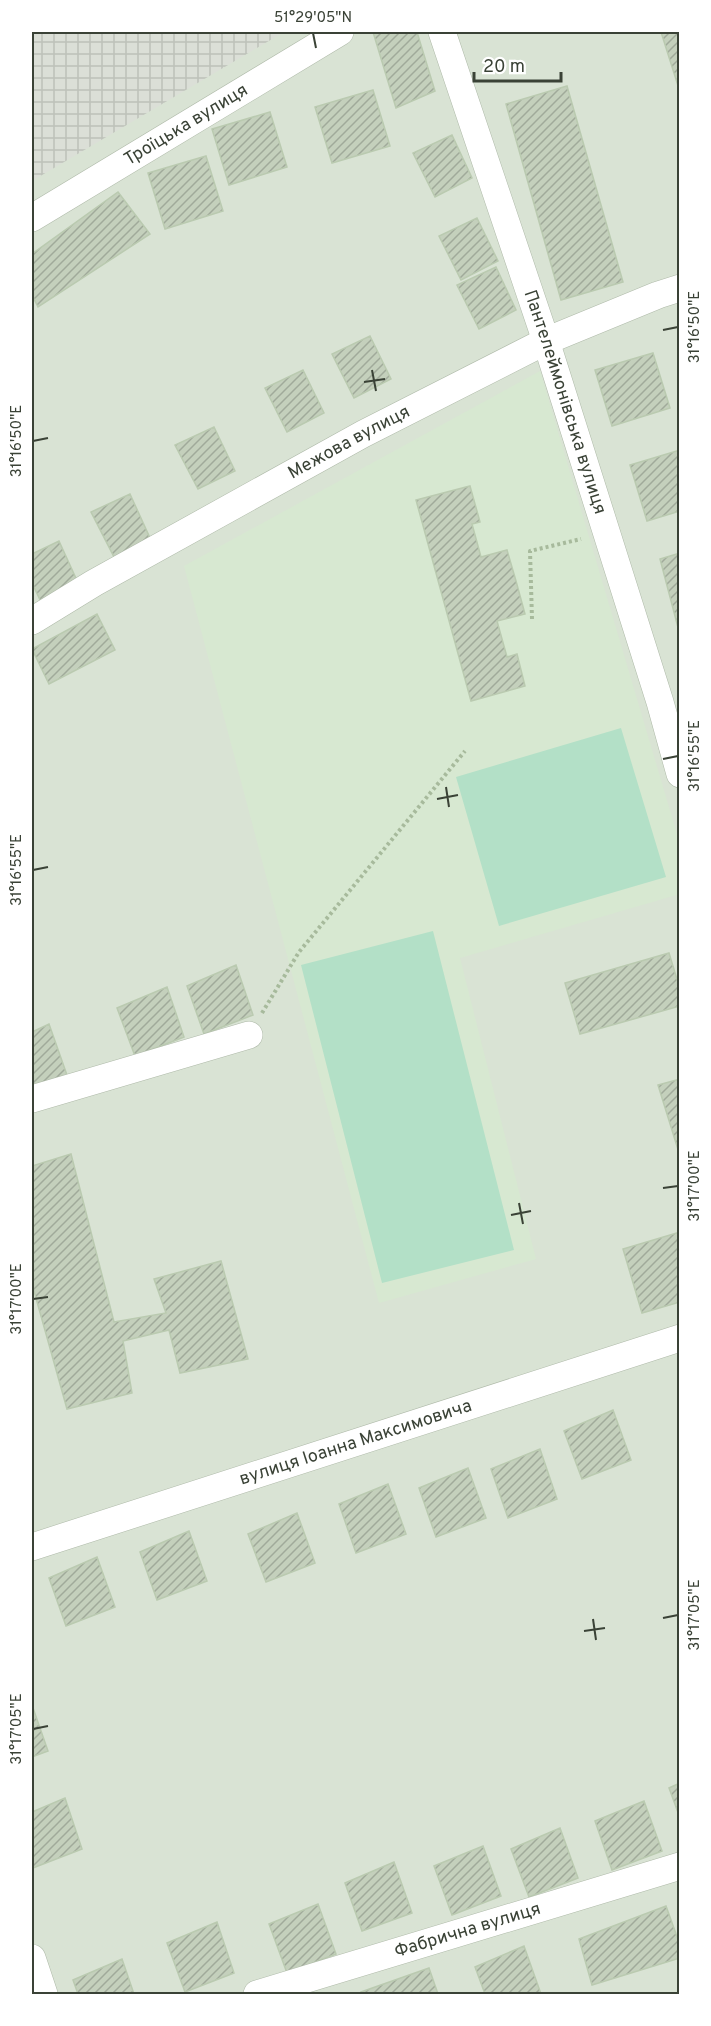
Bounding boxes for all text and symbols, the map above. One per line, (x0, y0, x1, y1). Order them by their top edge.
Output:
text: 51°29'05"N (274, 9, 352, 28)
scale bar (474, 45, 561, 83)
text: 20 m (483, 56, 525, 79)
street label: Троїцька вулиця (120, 79, 252, 171)
street label: Пантелеймонівська вулиця (518, 287, 611, 517)
text: 31°16'50"E (686, 291, 705, 363)
street label: Межова вулиця (284, 400, 414, 485)
text: 31°16'50"E (8, 405, 27, 477)
text: 31°16'55"E (686, 720, 705, 792)
text: 31°16'55"E (8, 834, 27, 906)
text: 31°17'00"E (686, 1150, 705, 1222)
text: 31°17'00"E (8, 1263, 27, 1335)
street label: вулиця Іоанна Максимовича (237, 1394, 475, 1491)
text: 31°17'05"E (686, 1579, 705, 1651)
text: 31°17'05"E (8, 1693, 27, 1765)
street label: Фабрична вулиця (392, 1897, 543, 1963)

